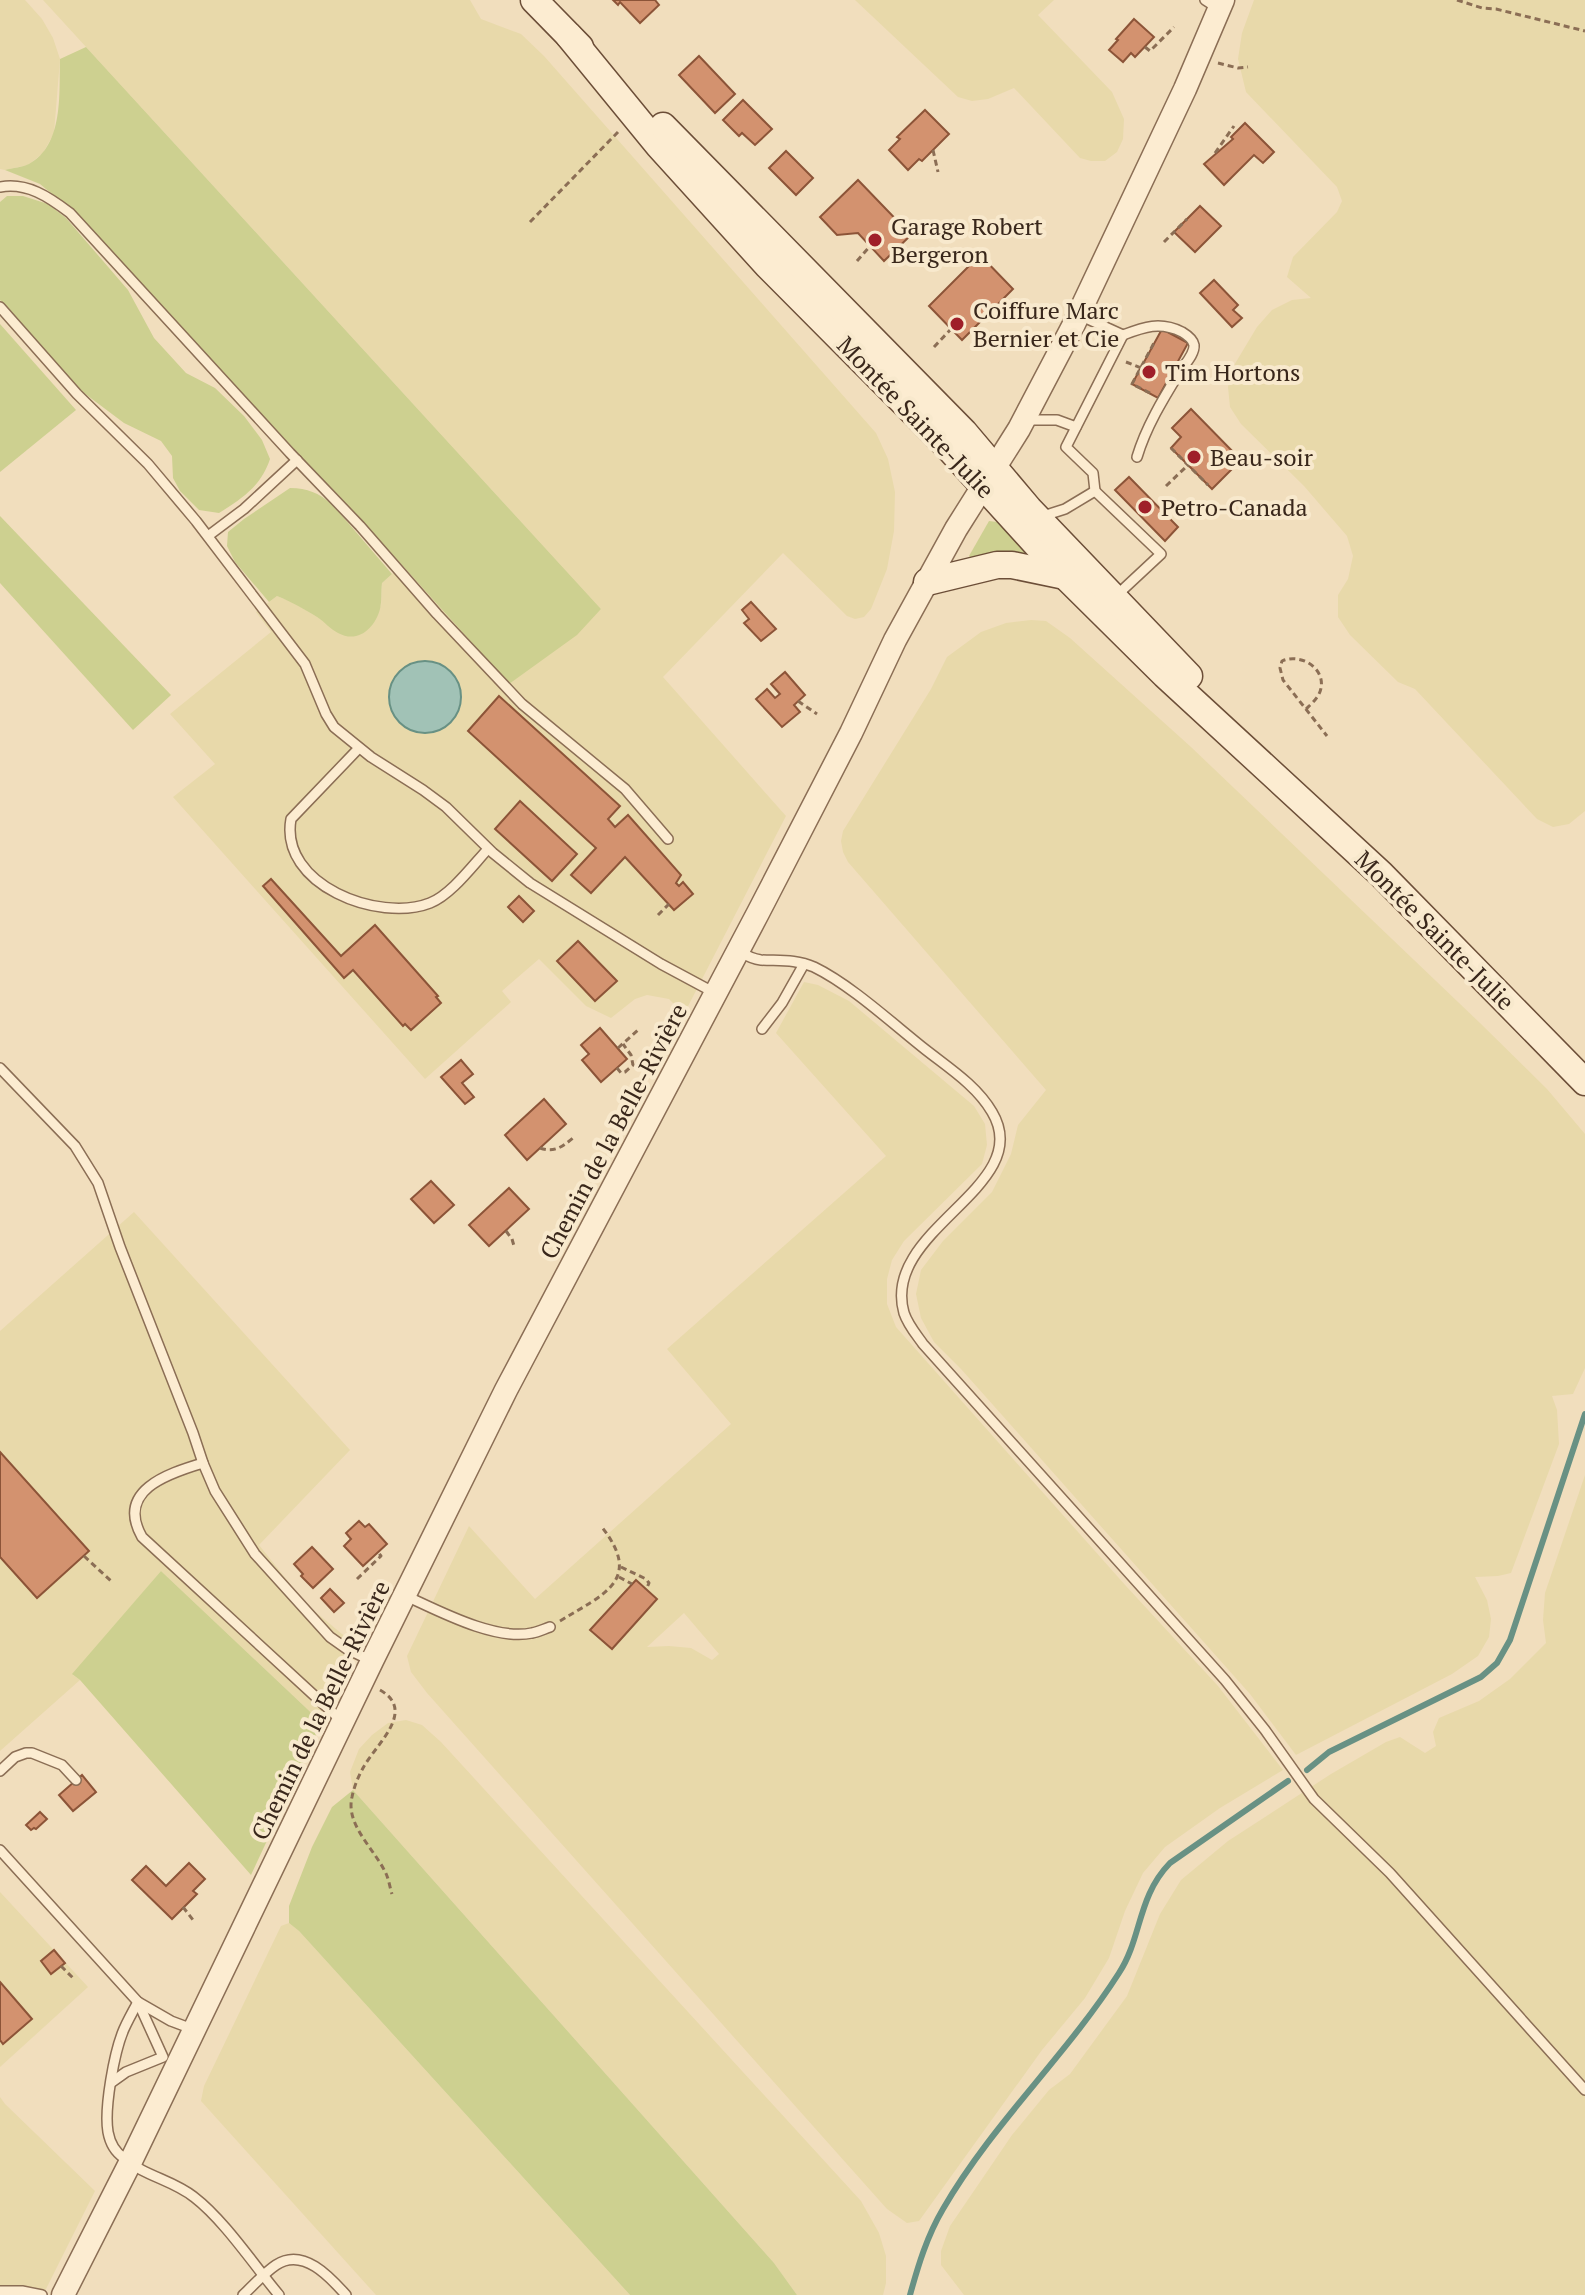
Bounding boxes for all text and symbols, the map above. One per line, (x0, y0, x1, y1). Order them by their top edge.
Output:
place label: Garage Robert Bergeron (891, 210, 1043, 270)
marker: Garage Robert Bergeron (866, 231, 884, 249)
place label: Coiffure Marc Bernier et Cie (973, 294, 1119, 354)
marker: Coiffure Marc Bernier et Cie (948, 315, 966, 333)
street label: Montée Sainte-Julie (830, 329, 1002, 505)
place label: Tim Hortons (1165, 356, 1300, 388)
marker: Tim Hortons (1140, 363, 1158, 381)
place label: Beau-soir (1210, 441, 1314, 473)
marker: Beau-soir (1185, 448, 1203, 466)
place label: Petro-Canada (1161, 491, 1308, 523)
marker: Petro-Canada (1136, 498, 1154, 516)
street label: Montée Sainte-Julie (1348, 843, 1522, 1017)
street label: Chemin de la Belle-Rivière (532, 998, 694, 1264)
street label: Chemin de la Belle-Rivière (243, 1575, 397, 1845)

